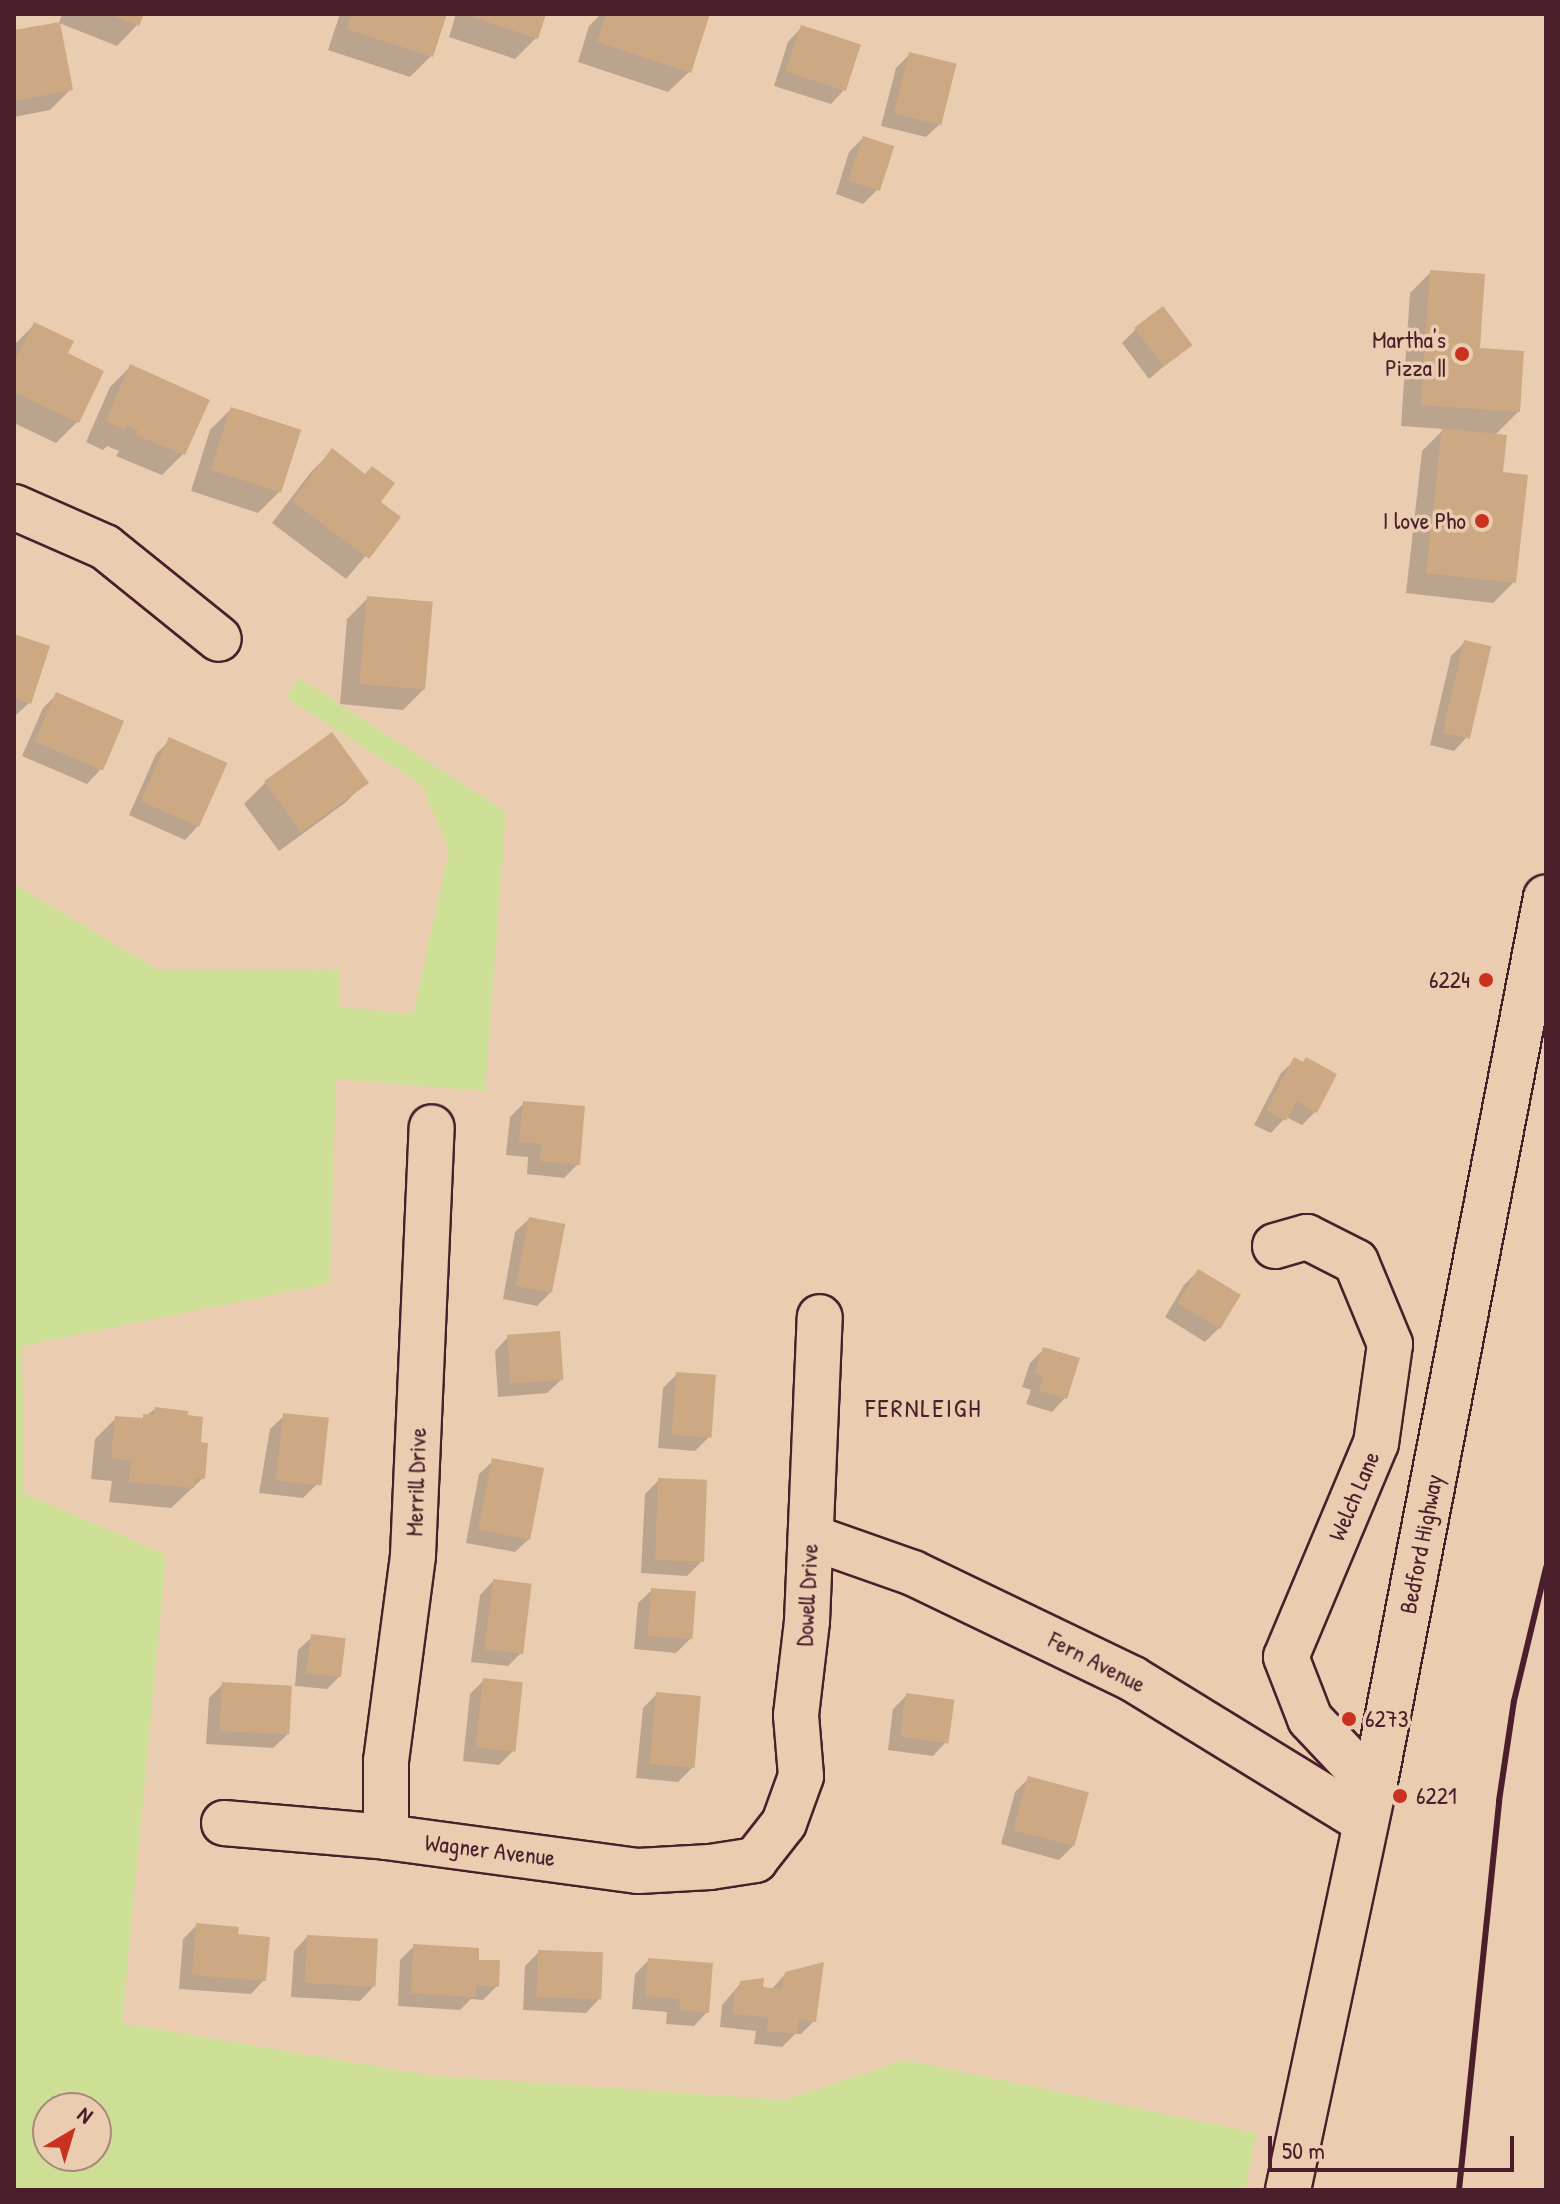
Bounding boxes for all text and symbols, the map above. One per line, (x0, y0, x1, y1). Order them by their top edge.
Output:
place label: Martha's Pizza || (1372, 326, 1446, 382)
marker: Martha's Pizza || (1453, 345, 1471, 363)
place label: I love Pho (1383, 507, 1466, 535)
marker: I love Pho (1473, 512, 1491, 530)
place label: 6224 (1429, 966, 1470, 994)
marker: 6224 (1477, 971, 1495, 989)
district label: FERNLEIGH (866, 1392, 982, 1424)
street label: Merrill Drive (400, 1427, 432, 1537)
street label: Welch Lane (1322, 1447, 1386, 1545)
street label: Bedford Highway (1393, 1472, 1449, 1616)
street label: Dowell Drive (790, 1543, 824, 1647)
street label: Fern Avenue (1044, 1625, 1150, 1699)
place label: 6273 (1365, 1705, 1408, 1733)
marker: 6273 (1340, 1710, 1358, 1728)
place label: 6221 (1416, 1782, 1457, 1810)
marker: 6221 (1391, 1787, 1409, 1805)
street label: Wagner Avenue (423, 1828, 557, 1872)
north arrow (32, 2092, 112, 2172)
text: N (72, 2099, 99, 2130)
scale bar (1272, 2120, 1518, 2170)
text: 50 m (1282, 2134, 1325, 2166)

